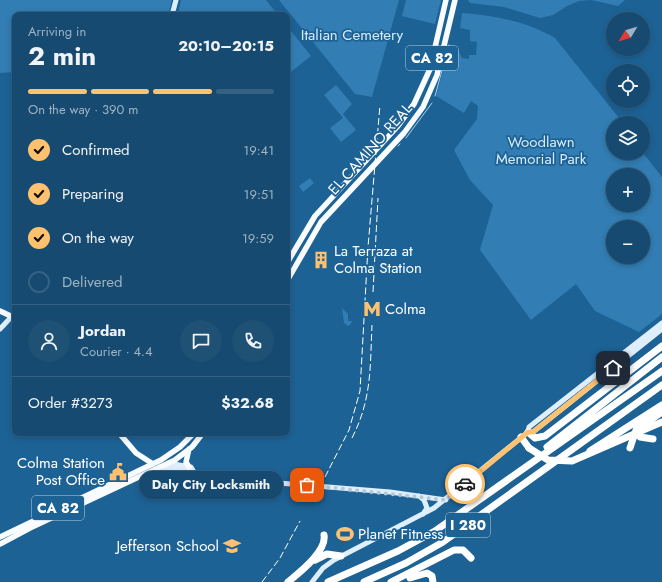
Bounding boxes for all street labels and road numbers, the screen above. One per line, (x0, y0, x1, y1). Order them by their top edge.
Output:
road number: CA 82 (406, 46, 458, 70)
street label: EL CAMINO REAL (323, 98, 417, 200)
road number: CA 82 (32, 496, 84, 520)
road number: I 280 (446, 513, 490, 537)

